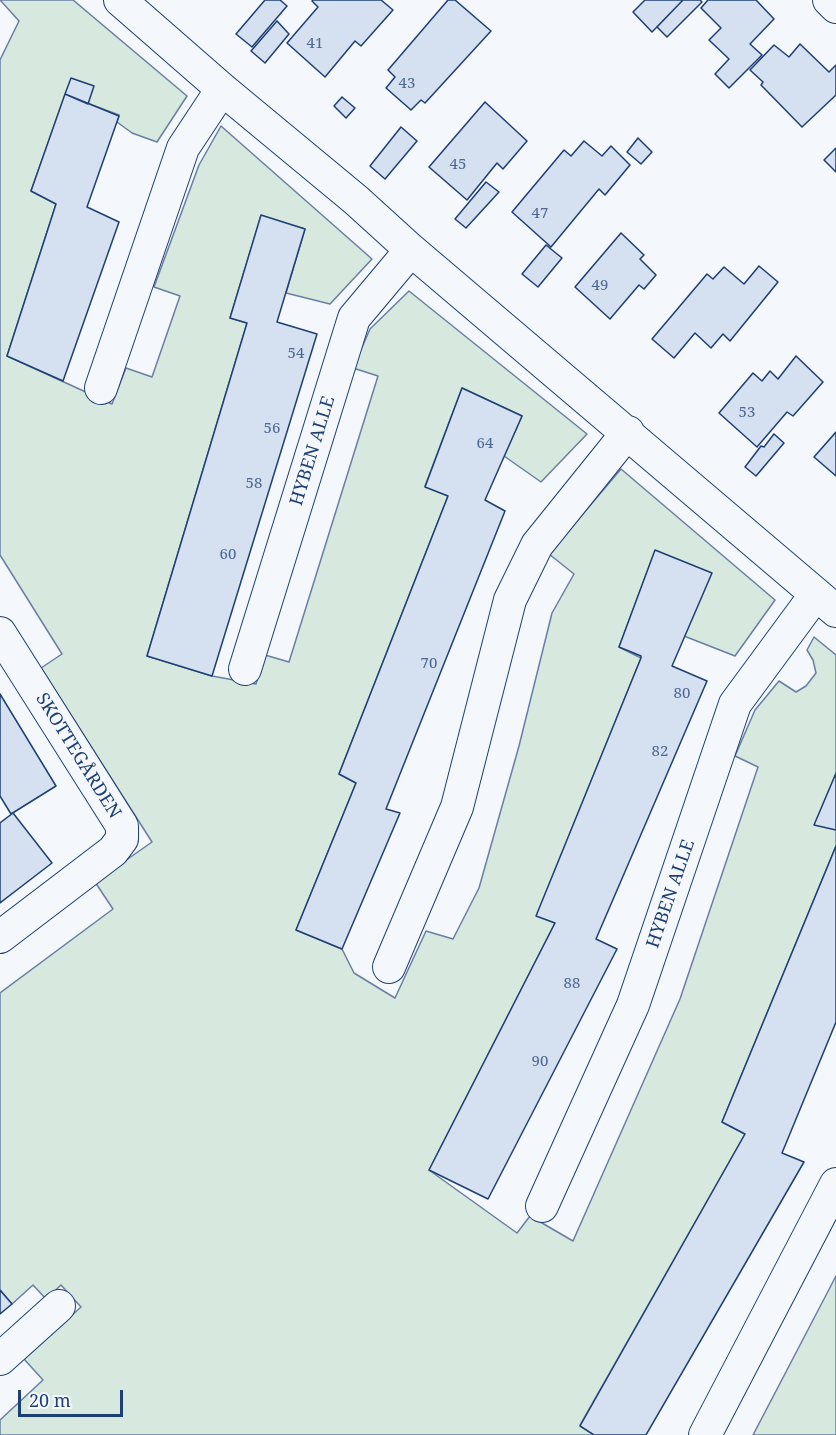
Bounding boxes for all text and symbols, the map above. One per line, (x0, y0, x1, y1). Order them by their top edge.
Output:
house number: 41 (307, 35, 323, 53)
house number: 43 (399, 75, 415, 93)
house number: 45 (450, 156, 466, 174)
house number: 47 (532, 205, 548, 223)
house number: 49 (592, 277, 608, 295)
house number: 54 (288, 345, 304, 363)
street label: HYBEN ALLE (286, 394, 340, 508)
house number: 53 (739, 404, 755, 422)
house number: 56 (264, 420, 280, 438)
house number: 64 (477, 435, 493, 453)
house number: 58 (246, 475, 262, 493)
house number: 60 (220, 546, 236, 564)
house number: 70 (421, 655, 437, 673)
house number: 80 (674, 685, 690, 703)
street label: SKOTTEGÅRDEN (31, 689, 125, 823)
house number: 82 (652, 743, 668, 761)
street label: HYBEN ALLE (642, 837, 700, 951)
house number: 88 (564, 975, 580, 993)
house number: 90 (532, 1053, 548, 1071)
scale bar (21, 1378, 126, 1416)
text: 20 m (29, 1388, 71, 1412)

